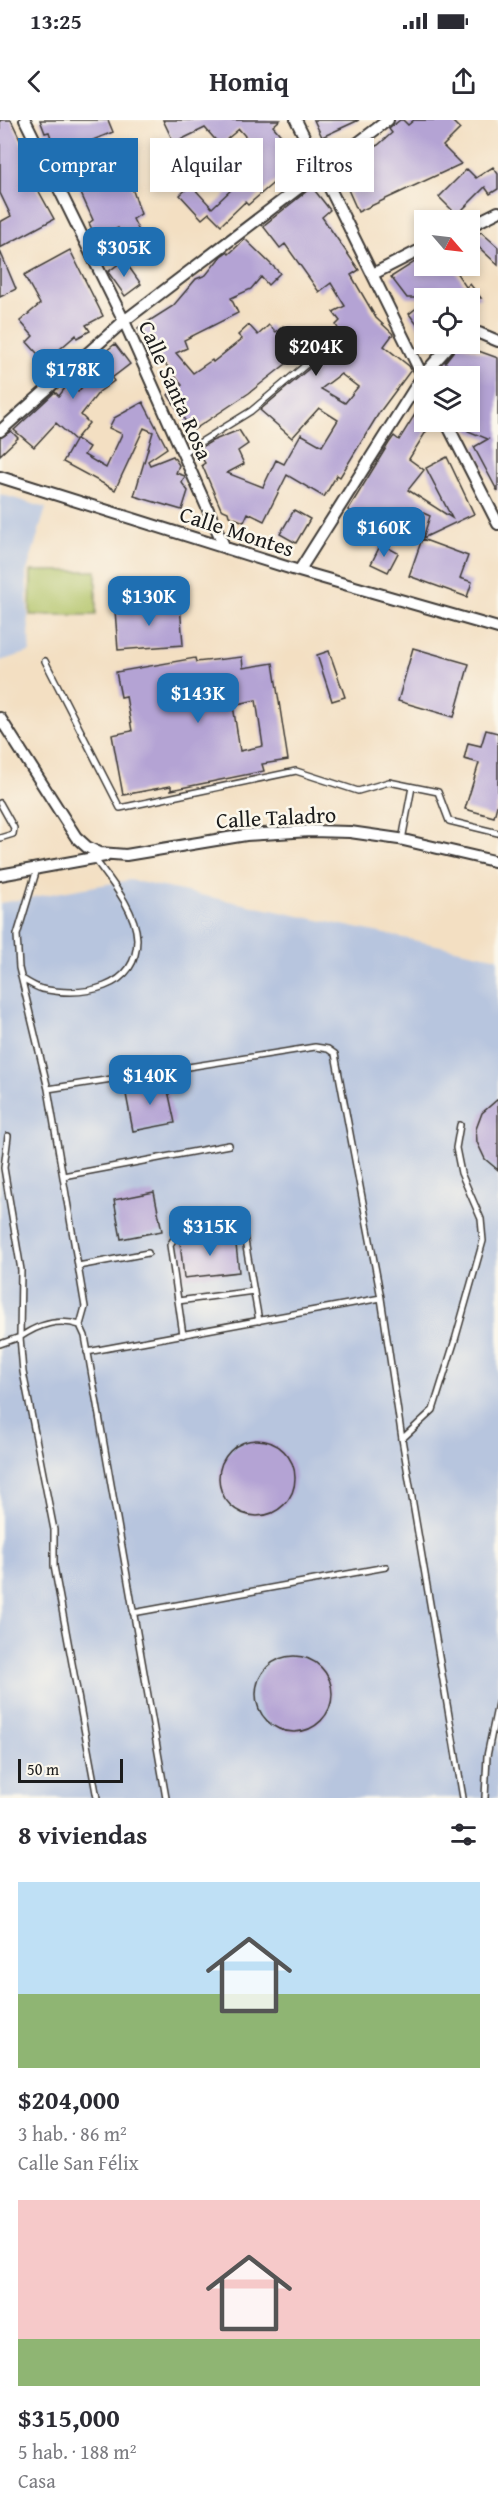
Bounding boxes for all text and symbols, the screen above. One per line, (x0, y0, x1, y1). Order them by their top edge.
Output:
text: 13:25 (30, 5, 82, 37)
text: Homiq (209, 61, 289, 101)
icon: back (18, 65, 51, 98)
icon: share (447, 65, 480, 98)
chip: Comprar (18, 138, 138, 192)
chip: Alquilar (150, 138, 263, 192)
chip: Filtros (275, 138, 374, 192)
north arrow (414, 210, 480, 276)
map controls (414, 210, 480, 432)
pin: $305K (82, 227, 166, 278)
text: $305K (97, 232, 151, 261)
button: locate (414, 288, 480, 354)
street label: Calle Santa Rosa (131, 315, 221, 465)
pin: $204K (274, 326, 358, 377)
text: $204K (289, 331, 343, 360)
pin: $178K (31, 349, 115, 400)
text: $178K (46, 354, 100, 383)
button: layers (414, 366, 480, 432)
street label: Calle Montes (176, 498, 298, 564)
pin: $160K (342, 507, 426, 558)
text: $160K (357, 512, 411, 541)
pin: $130K (107, 576, 191, 627)
text: $130K (122, 581, 176, 610)
pin: $143K (156, 673, 240, 724)
text: $143K (171, 678, 225, 707)
street label: Calle Taladro (215, 798, 337, 836)
pin: $140K (108, 1055, 192, 1106)
text: $140K (123, 1060, 177, 1089)
pin: $315K (168, 1206, 252, 1257)
text: $315K (183, 1211, 237, 1240)
scale bar (18, 1756, 123, 1784)
text: 50 m (27, 1757, 59, 1781)
text: 8 viviendas (18, 1815, 148, 1854)
icon: filters (447, 1818, 480, 1851)
icon: home (195, 1921, 303, 2029)
text: $204,000 (18, 2080, 120, 2119)
text: 3 hab. · 86 m² (18, 2119, 127, 2148)
text: Calle San Félix (18, 2148, 139, 2177)
icon: home (195, 2239, 303, 2347)
text: $315,000 (18, 2398, 120, 2437)
text: 5 hab. · 188 m² (18, 2437, 136, 2466)
text: Casa (18, 2466, 56, 2495)

